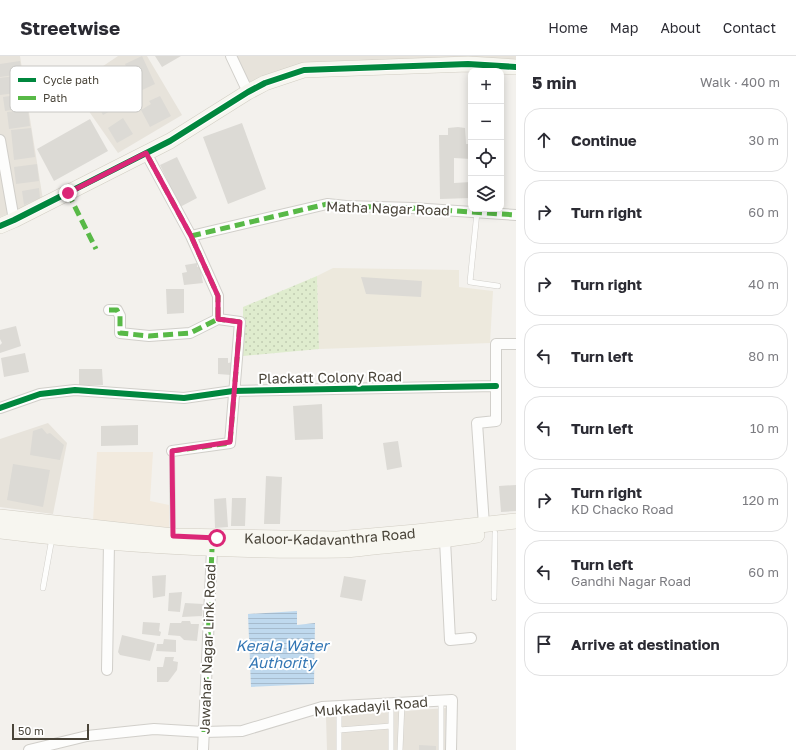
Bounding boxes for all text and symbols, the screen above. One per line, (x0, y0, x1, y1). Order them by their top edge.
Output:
text: Streetwise (20, 16, 120, 39)
text: Home (548, 19, 588, 36)
text: Map (610, 19, 638, 36)
text: About (660, 19, 701, 36)
text: Contact (723, 19, 776, 36)
legend (10, 66, 142, 112)
map controls (468, 68, 504, 212)
button: + (468, 68, 504, 104)
text: 5 min (532, 72, 576, 93)
text: Cycle path (43, 73, 99, 86)
text: Walk · 400 m (700, 74, 780, 90)
text: Path (43, 91, 67, 104)
button: − (468, 104, 504, 140)
icon: ahead (533, 129, 555, 151)
text: Continue (571, 131, 637, 149)
text: 30 m (749, 132, 779, 148)
button: locate (468, 140, 504, 176)
button: layers (468, 176, 504, 212)
route end (59, 184, 77, 202)
street label: Matha Nagar Road (326, 197, 450, 219)
icon: right (533, 201, 555, 223)
text: Turn right (571, 203, 642, 221)
text: 60 m (748, 204, 779, 220)
icon: right (533, 273, 555, 295)
text: Turn right (571, 275, 642, 293)
text: 40 m (748, 276, 779, 292)
icon: left (533, 345, 555, 367)
text: Turn left (571, 347, 633, 365)
text: 80 m (748, 348, 779, 364)
street label: Plackatt Colony Road (258, 367, 402, 387)
icon: left (533, 417, 555, 439)
text: Turn left (571, 419, 633, 437)
text: 10 m (750, 420, 779, 436)
text: Turn right (571, 483, 642, 501)
icon: right (533, 489, 555, 511)
text: 120 m (742, 492, 779, 508)
text: KD Chacko Road (571, 501, 674, 517)
street label: Kaloor-Kadavanthra Road (244, 524, 416, 548)
route start (208, 529, 226, 547)
text: Turn left (571, 555, 633, 573)
icon: left (533, 561, 555, 583)
street label: Jawahar Nagar Link Road (196, 564, 218, 734)
text: 60 m (748, 564, 779, 580)
text: Gandhi Nagar Road (571, 573, 691, 589)
icon: arrive (533, 633, 555, 655)
text: Arrive at destination (571, 635, 720, 653)
water label: Kerala Water Authority (236, 636, 330, 672)
street label: Mukkadayil Road (313, 693, 429, 719)
scale bar (12, 722, 89, 741)
text: 50 m (18, 724, 44, 737)

